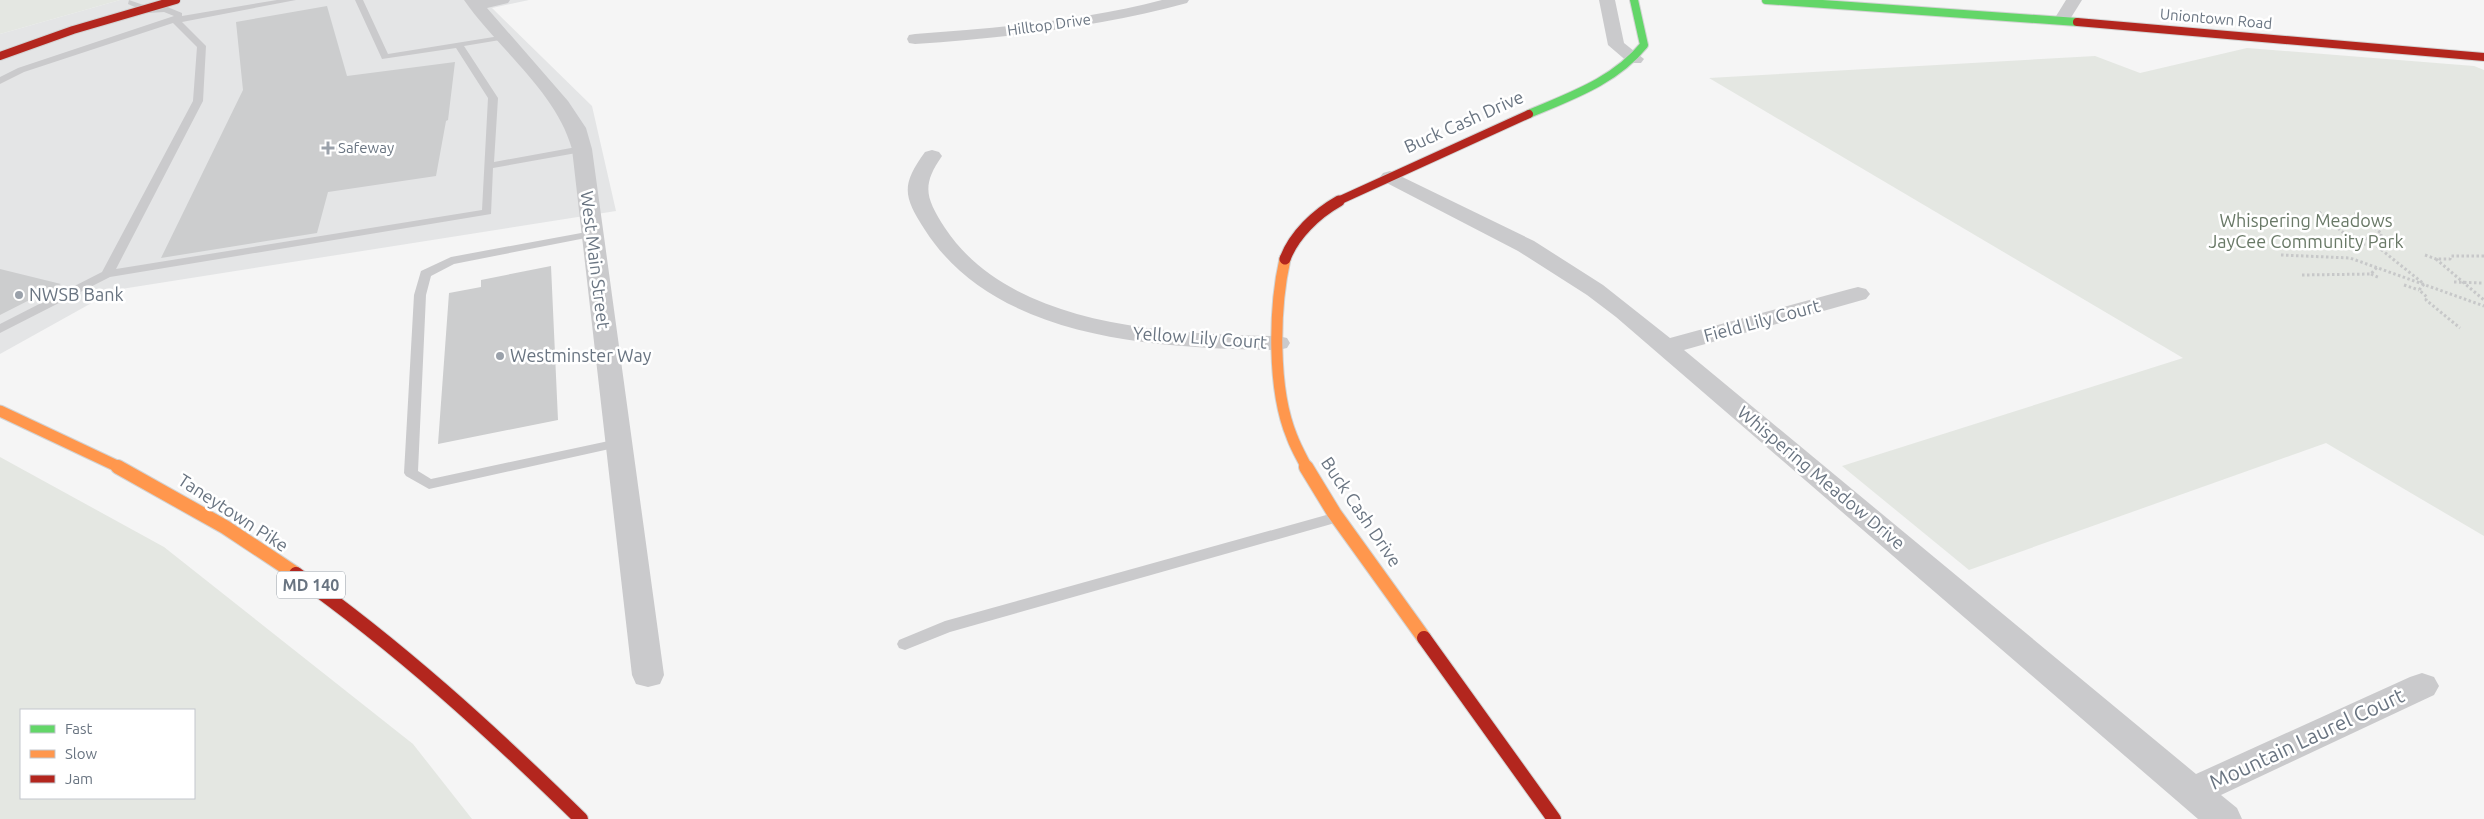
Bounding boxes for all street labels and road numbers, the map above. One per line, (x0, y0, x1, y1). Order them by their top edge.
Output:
street label: Uniontown Road (2159, 5, 2273, 32)
street label: Hilltop Drive (1006, 10, 1092, 39)
street label: Buck Cash Drive (1401, 86, 1526, 156)
street label: West Main Street (578, 190, 614, 330)
street label: Field Lily Court (1701, 295, 1822, 345)
street label: Yellow Lily Court (1132, 322, 1268, 352)
street label: Whispering Meadow Drive (1734, 401, 1909, 553)
street label: Buck Cash Drive (1318, 453, 1406, 570)
street label: Taneytown Pike (175, 469, 292, 555)
road number: MD 140 (277, 572, 345, 598)
street label: Mountain Laurel Court (2205, 682, 2408, 794)

